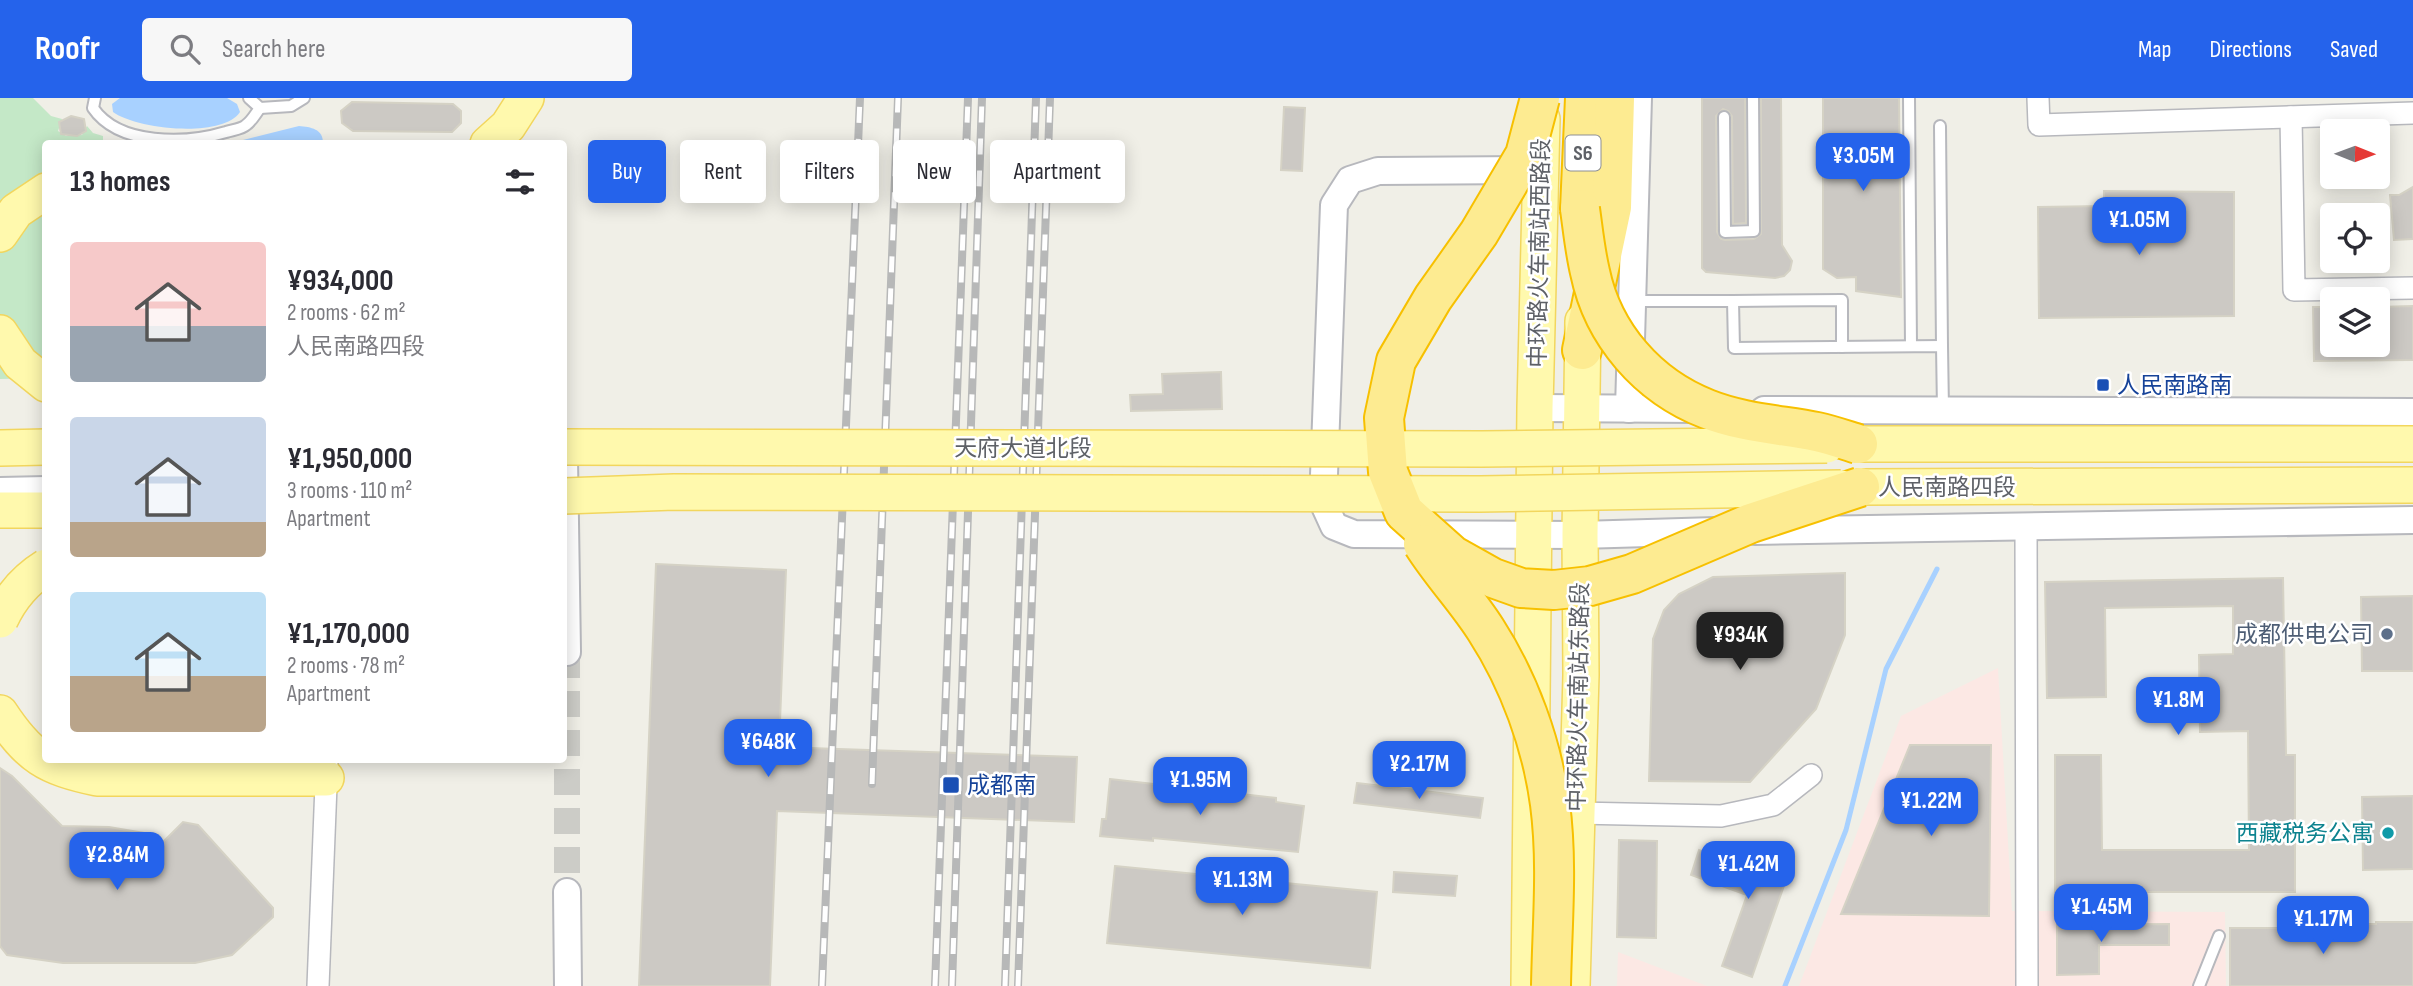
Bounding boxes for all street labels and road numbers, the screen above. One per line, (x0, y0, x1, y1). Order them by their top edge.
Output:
road number: S6 (1566, 136, 1600, 170)
street label: 中环路火车南站西路段 (1524, 138, 1556, 368)
street label: 天府大道北段 (954, 435, 1092, 463)
street label: 人民南路四段 (1878, 474, 2016, 502)
street label: 中环路火车南站东路段 (1563, 582, 1595, 812)

